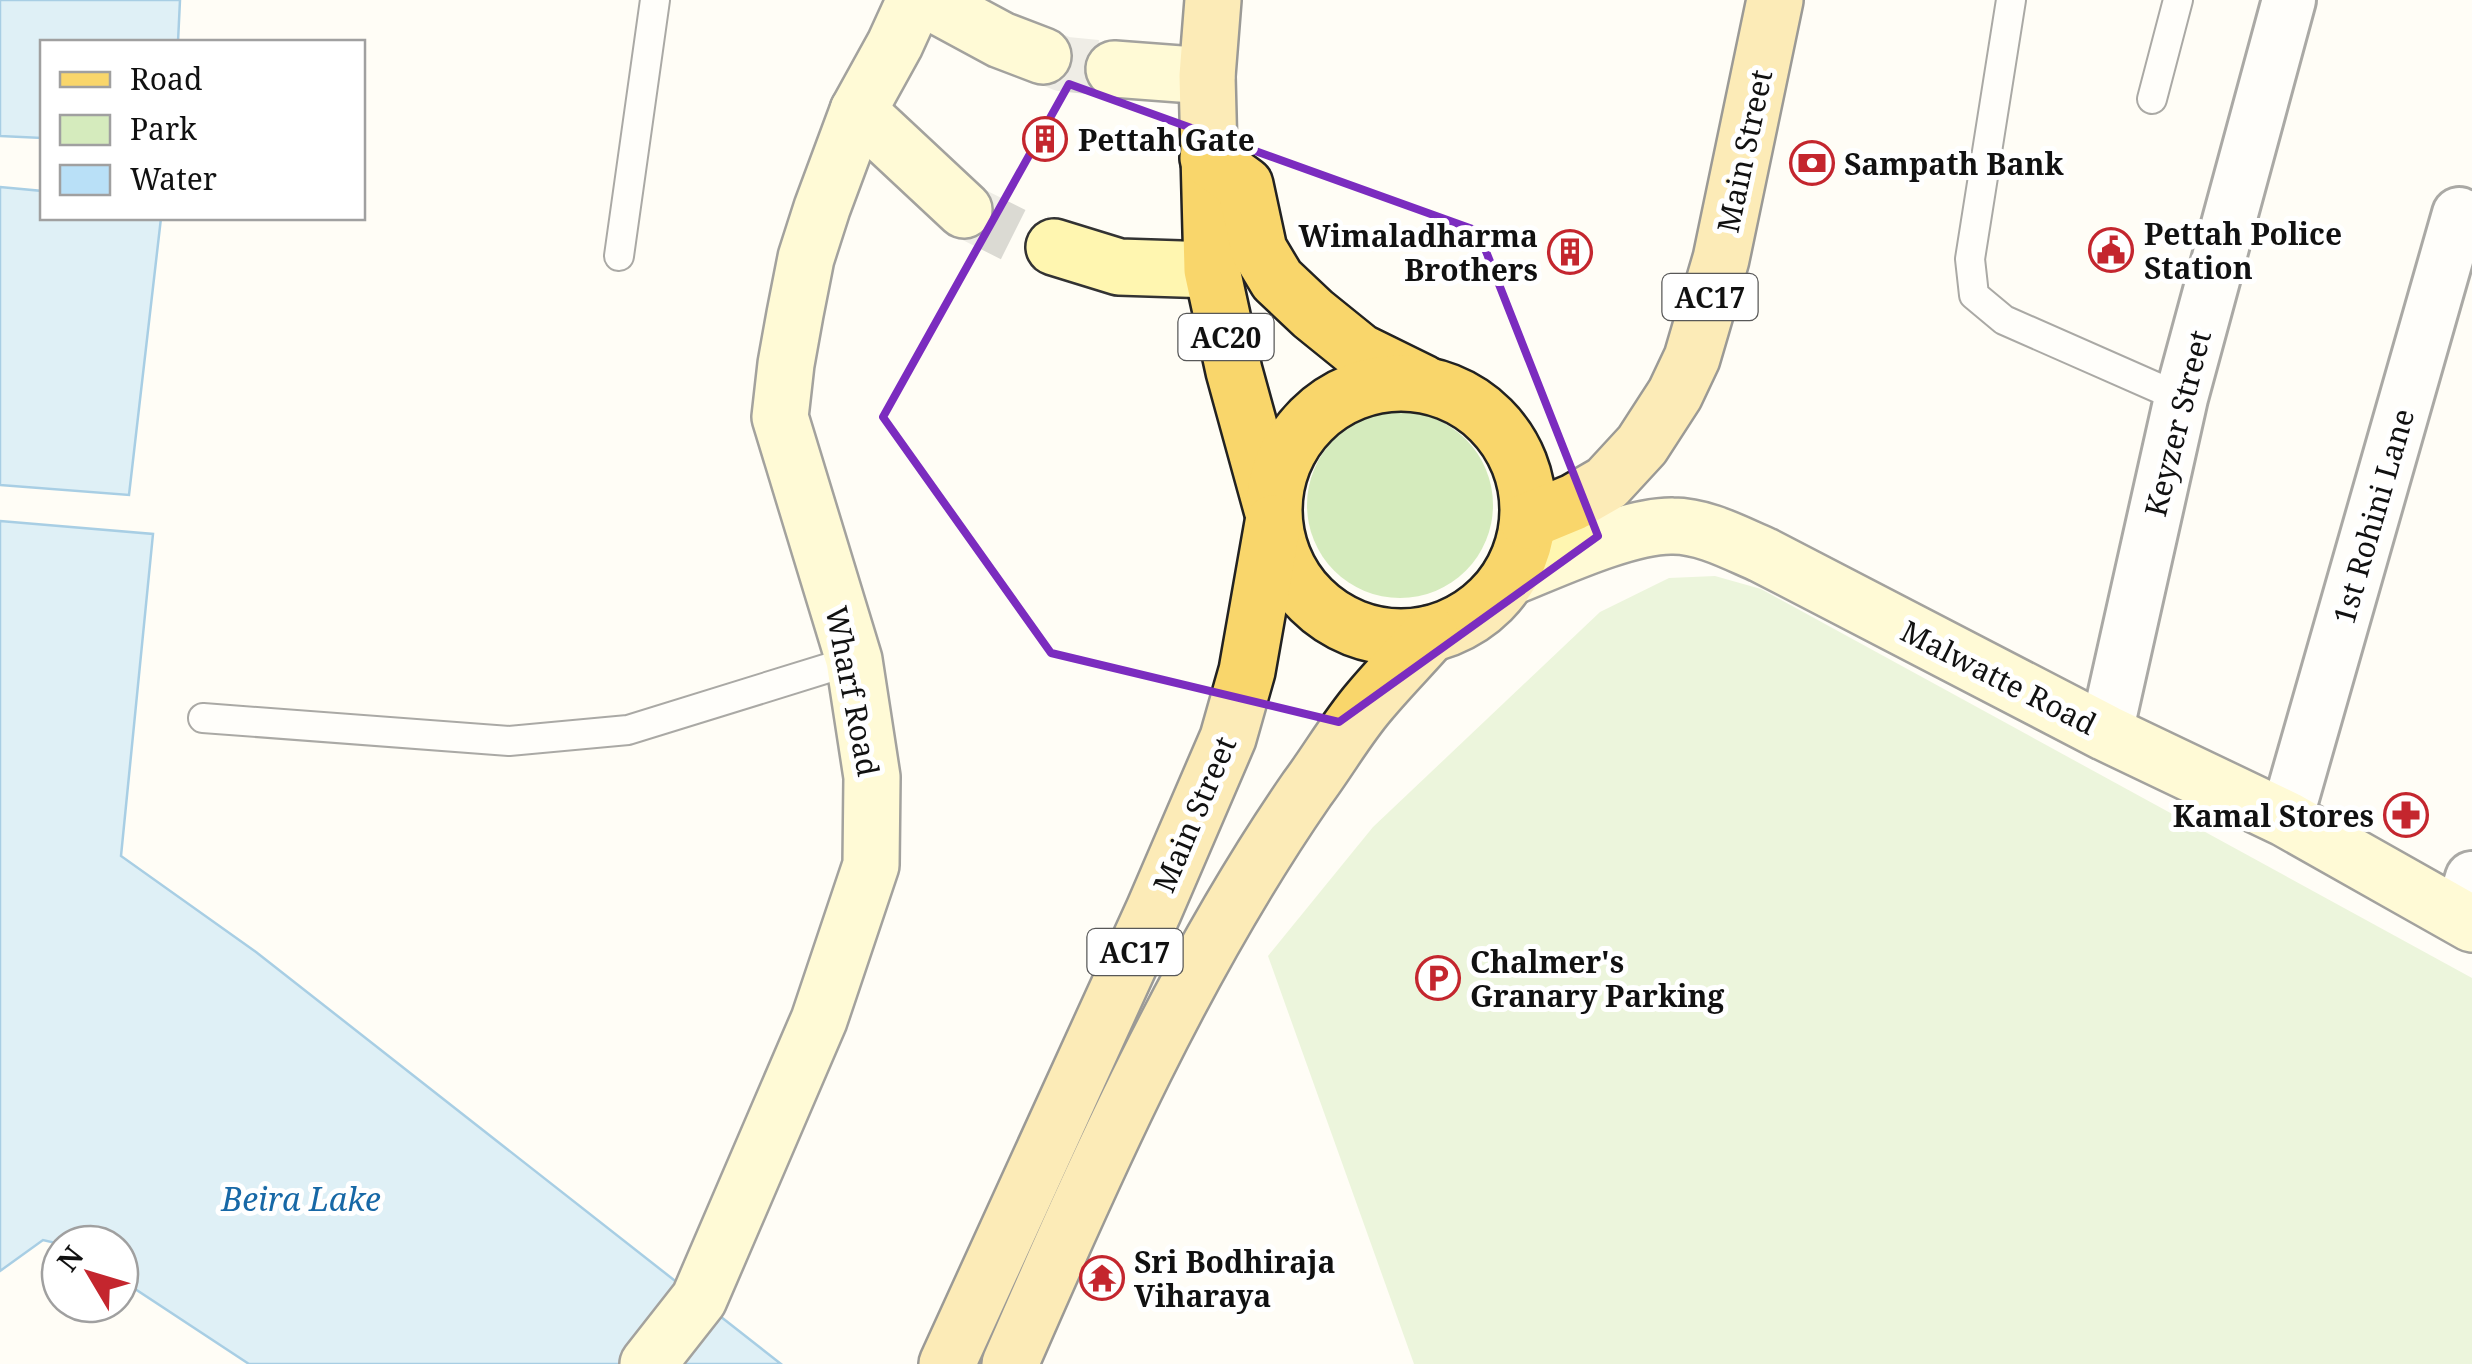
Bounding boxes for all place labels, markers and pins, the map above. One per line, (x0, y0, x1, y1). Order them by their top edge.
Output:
building icon: Pettah Gate (1022, 116, 1068, 162)
place label: Pettah Gate (1078, 119, 1255, 160)
bank icon: Sampath Bank (1789, 140, 1835, 186)
place label: Sampath Bank (1844, 143, 2064, 184)
place label: Pettah Police Station (2144, 213, 2342, 288)
place label: Wimaladharma Brothers (1299, 215, 1538, 290)
public building icon: Pettah Police Station (2088, 227, 2134, 273)
building icon: Wimaladharma Brothers (1547, 229, 1593, 275)
pharmacy icon: Kamal Stores (2383, 792, 2429, 838)
place label: Kamal Stores (2173, 795, 2374, 836)
place label: Chalmer's Granary Parking (1470, 941, 1725, 1016)
parking icon: Chalmer's Granary Parking (1415, 955, 1461, 1001)
place label: Sri Bodhiraja Viharaya (1134, 1241, 1335, 1316)
temple icon: Sri Bodhiraja Viharaya (1079, 1255, 1125, 1301)

